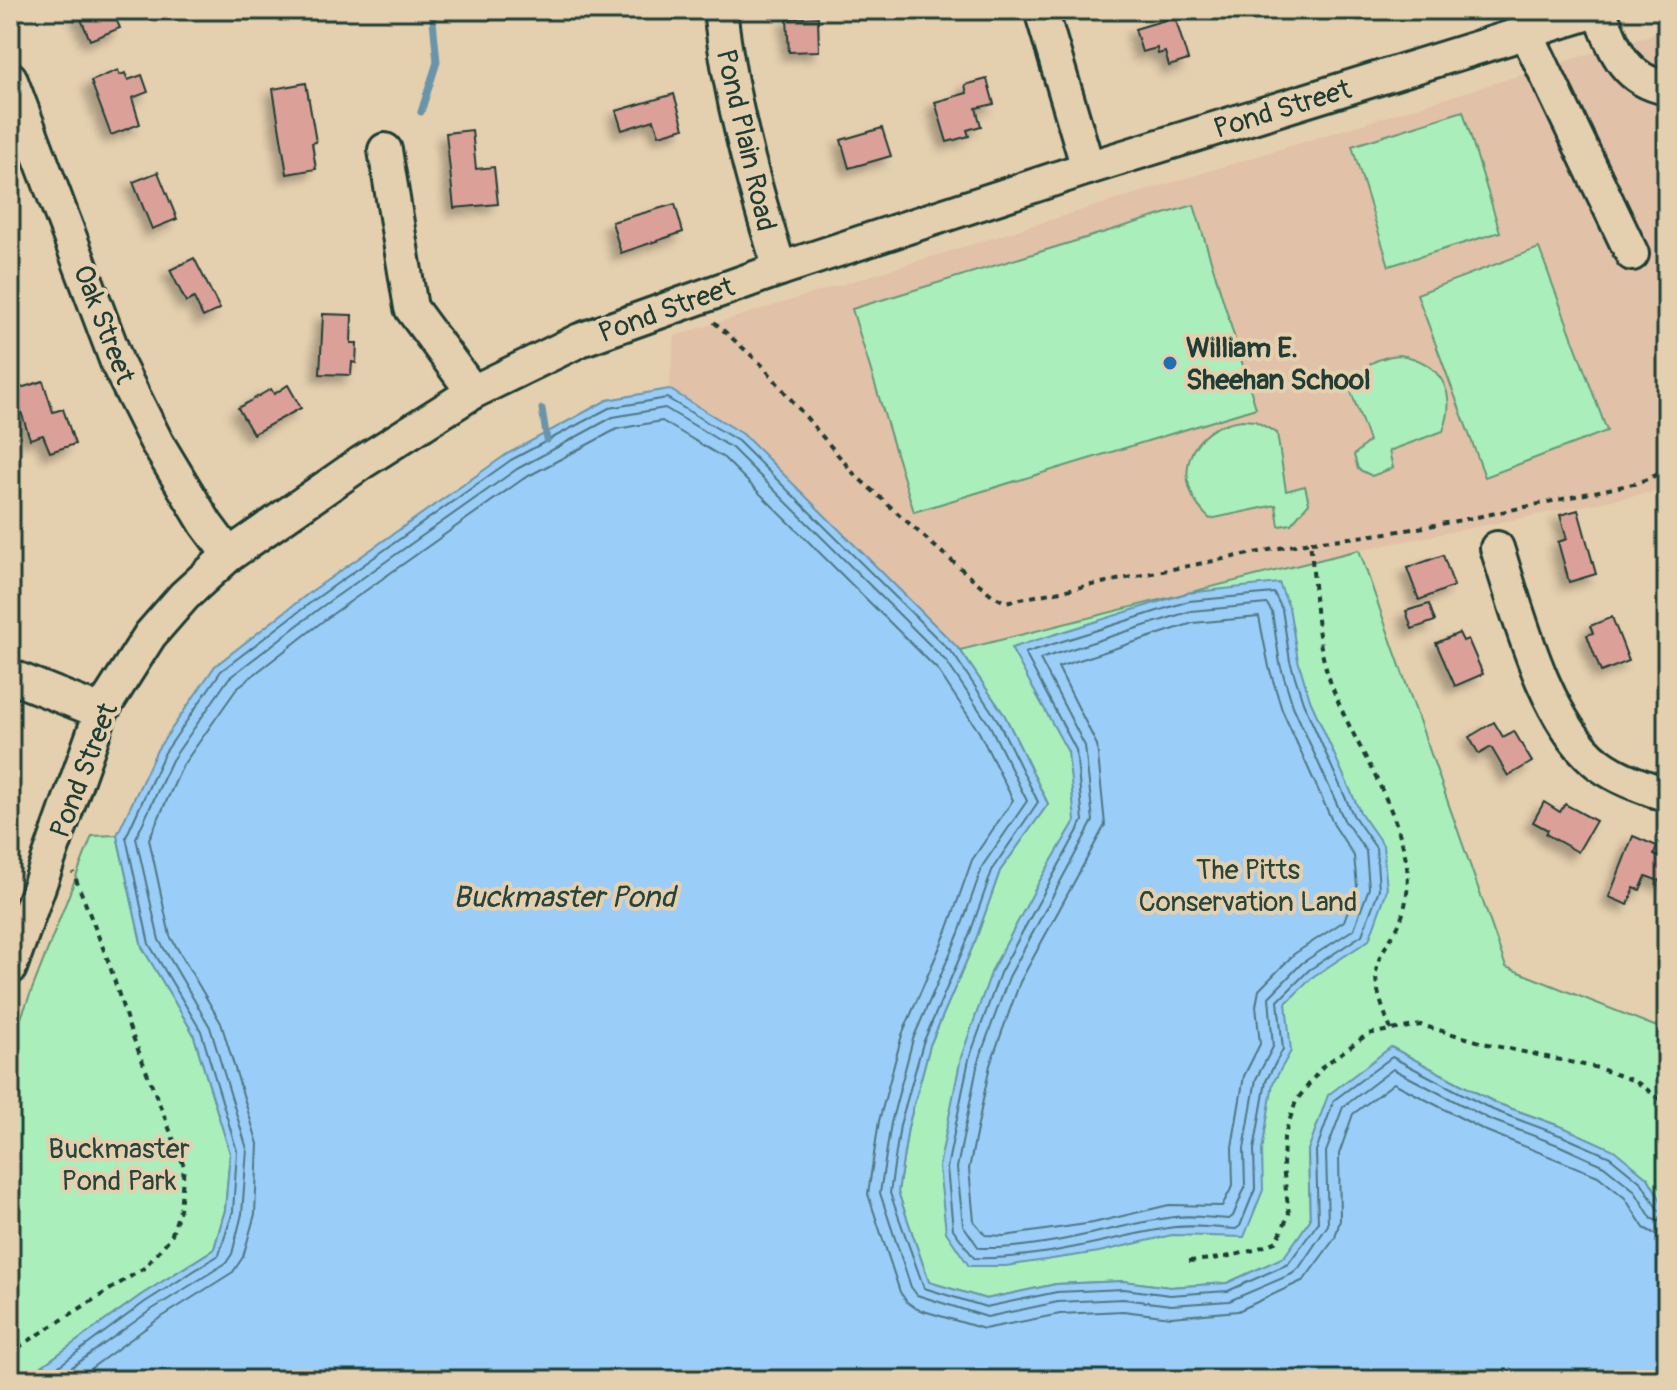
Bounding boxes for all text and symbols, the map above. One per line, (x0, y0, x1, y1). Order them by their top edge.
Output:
street label: Pond Plain Road (708, 46, 783, 235)
street label: Pond Street (1210, 72, 1356, 147)
street label: Oak Street (65, 260, 142, 390)
street label: Pond Street (594, 269, 740, 351)
place label: William E. Sheehan School (1186, 331, 1371, 398)
marker: William E. Sheehan School (1161, 354, 1179, 372)
street label: Pond Street (43, 697, 126, 843)
park label: The Pitts Conservation Land (1139, 853, 1357, 920)
water label: Buckmaster Pond (453, 879, 678, 916)
park label: Buckmaster Pond Park (48, 1132, 190, 1199)

